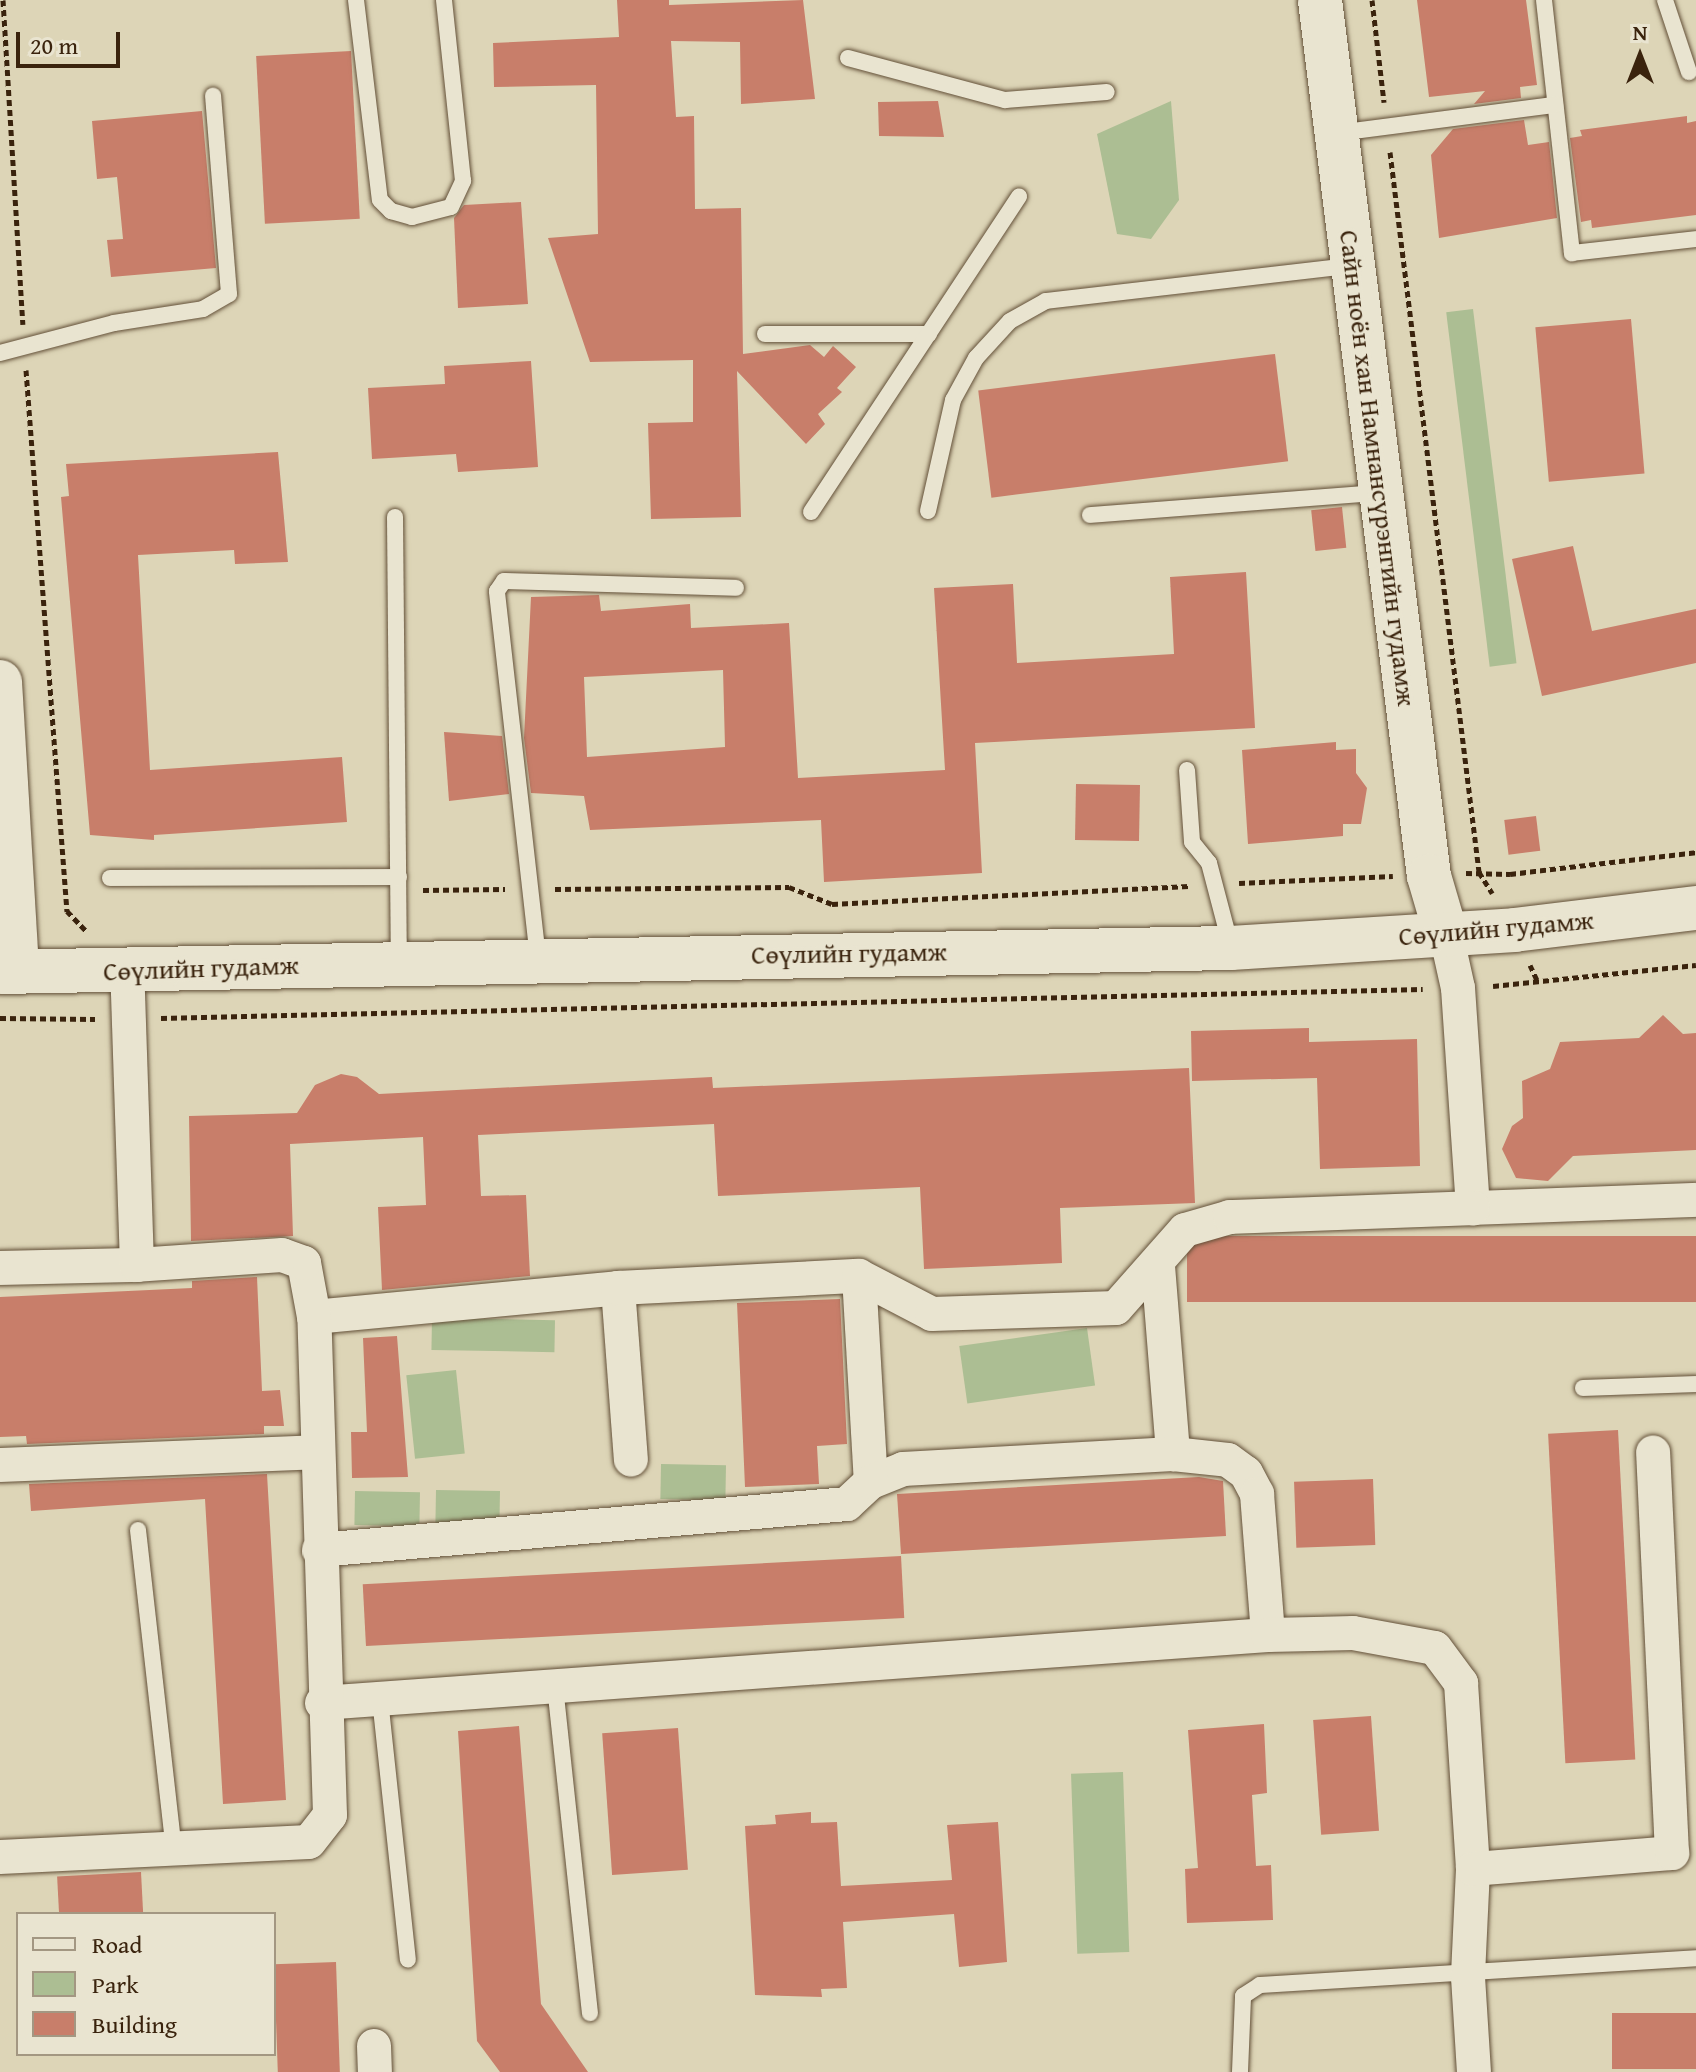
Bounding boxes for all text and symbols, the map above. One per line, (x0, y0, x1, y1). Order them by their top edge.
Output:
scale bar (20, 16, 124, 66)
north arrow (1600, 16, 1680, 96)
text: N (1633, 16, 1647, 48)
text: 20 m (30, 28, 78, 63)
street label: Сайн ноён хан Намнансүрэнгийн гудамж (1333, 228, 1423, 708)
street label: Сөүлийн гудамж (1397, 904, 1595, 952)
street label: Сөүлийн гудамж (751, 936, 947, 970)
street label: Сөүлийн гудамж (103, 949, 299, 987)
legend (16, 1912, 276, 2056)
text: Road (92, 1927, 142, 1962)
text: Park (92, 1967, 138, 2002)
text: Building (92, 2007, 177, 2042)

